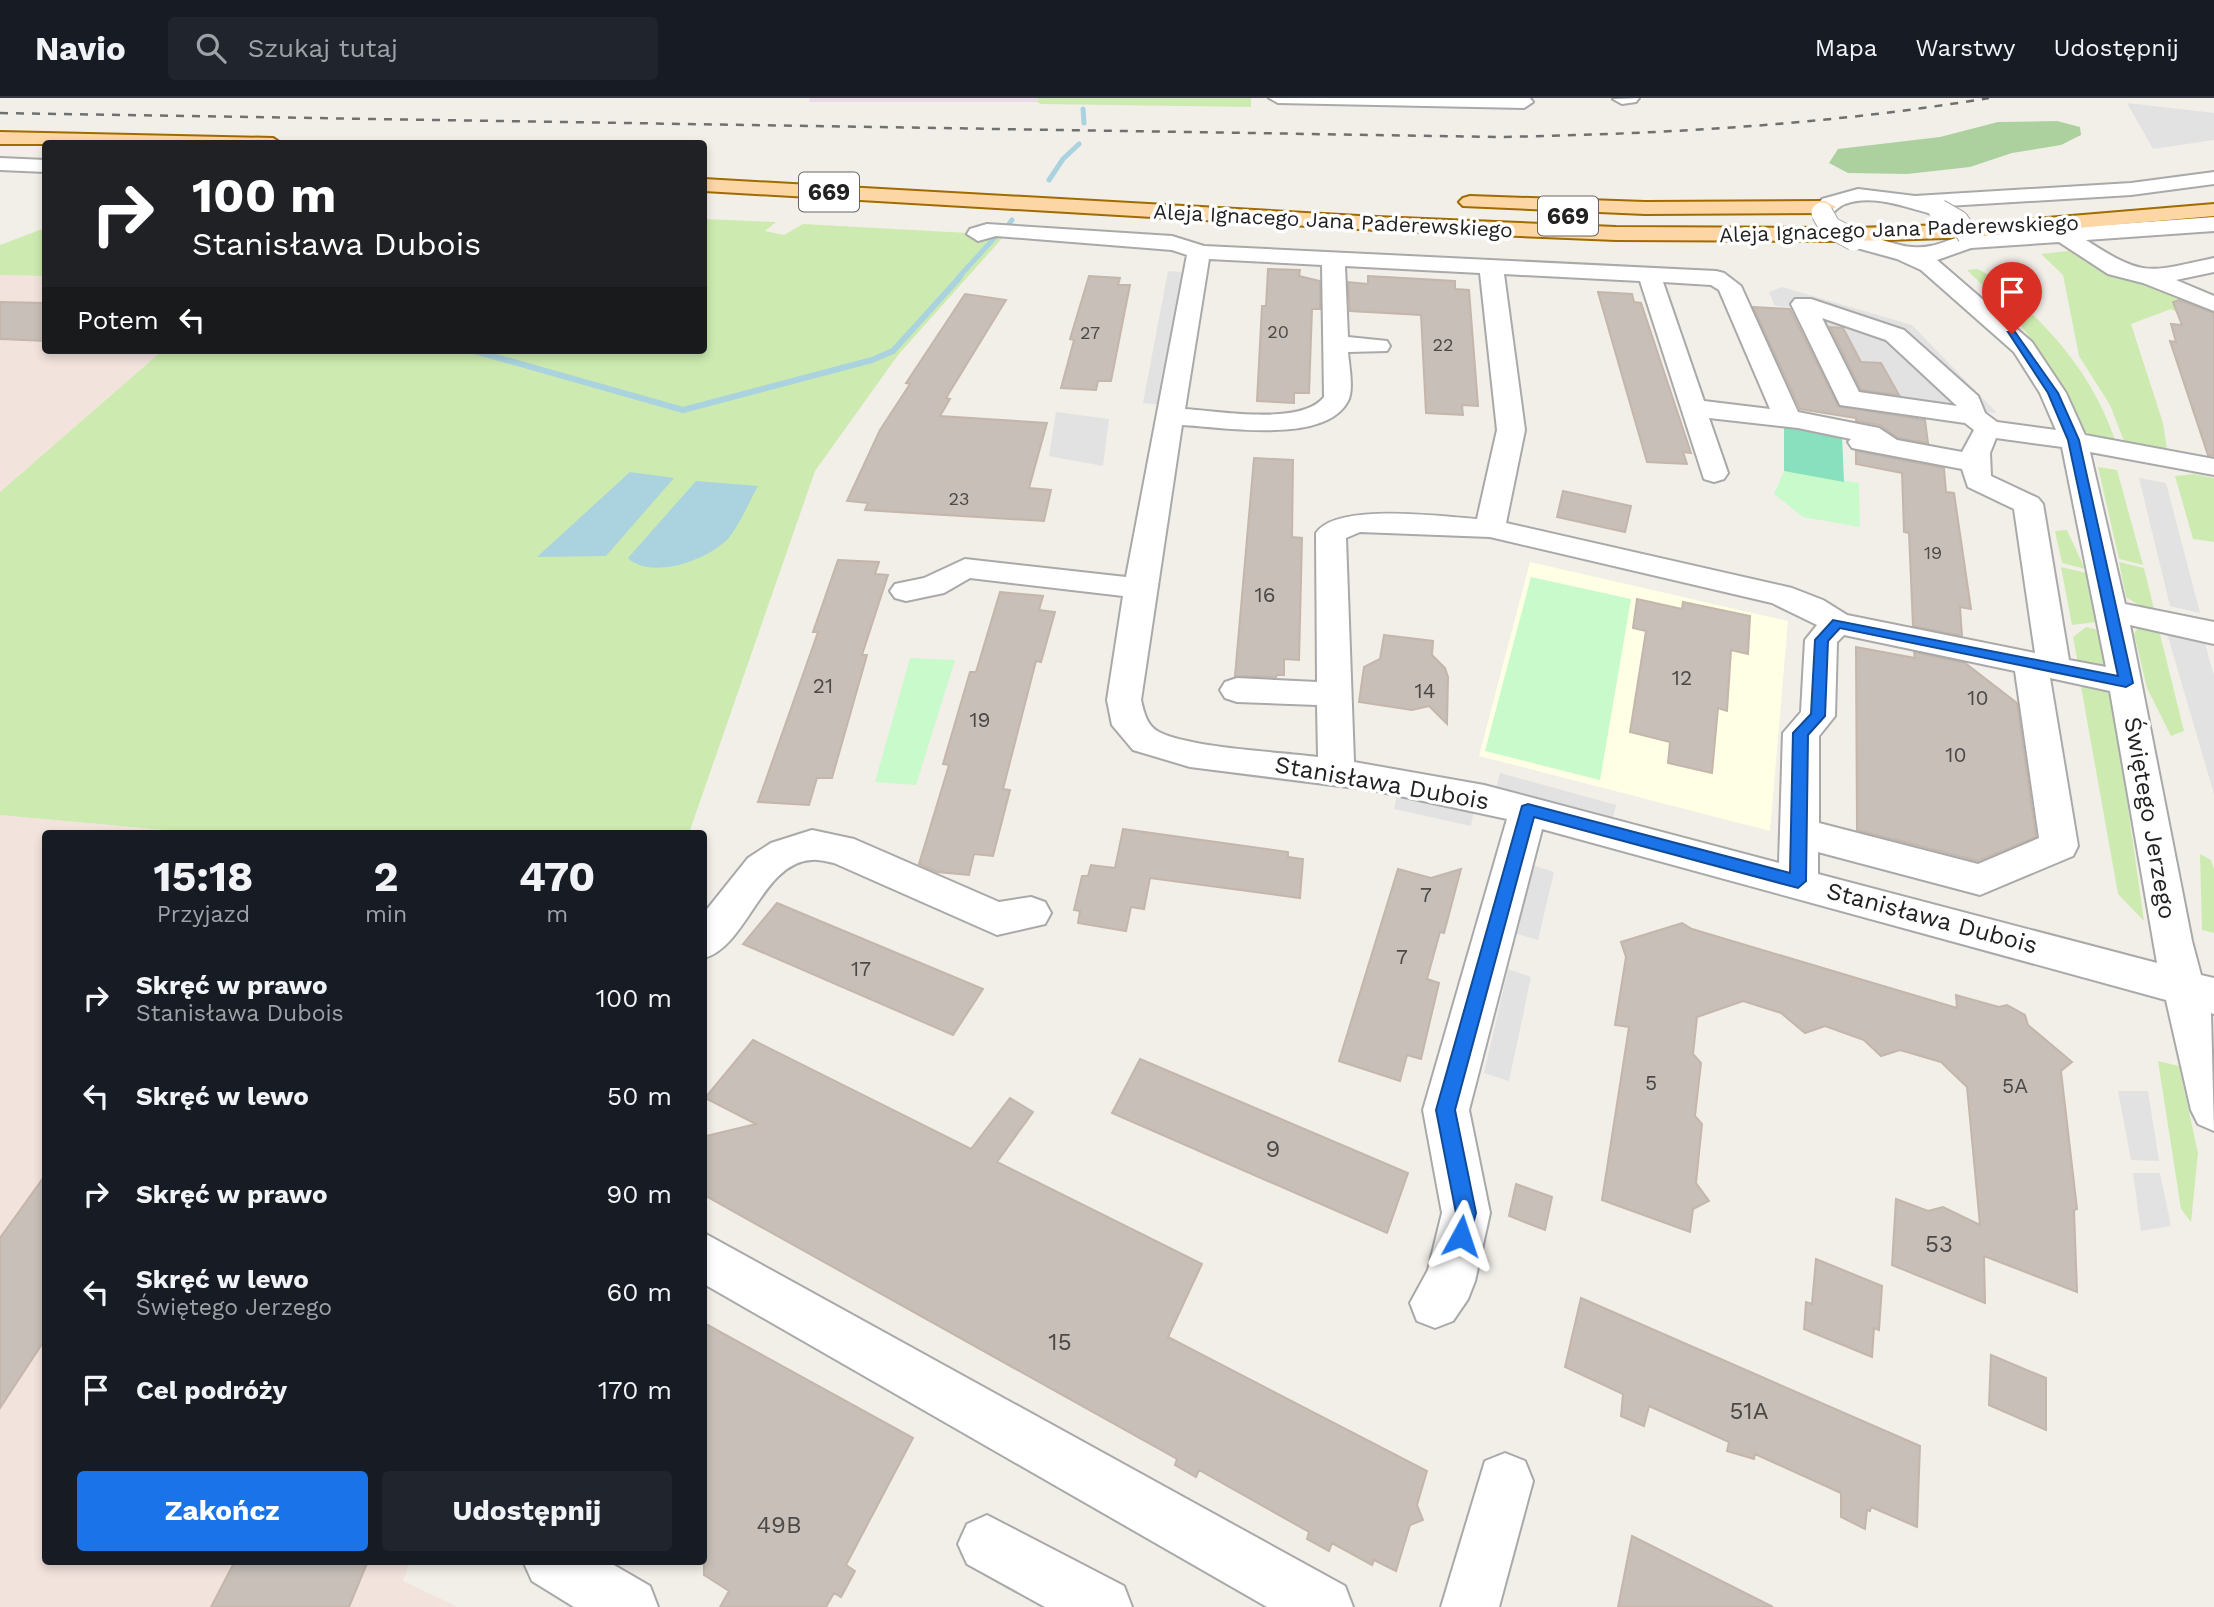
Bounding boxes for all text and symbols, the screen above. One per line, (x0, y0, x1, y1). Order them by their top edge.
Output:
search box (168, 17, 658, 80)
text: Navio (35, 29, 126, 68)
icon: search (192, 29, 230, 67)
text: Szukaj tutaj (248, 33, 398, 63)
text: Mapa (1815, 34, 1877, 62)
text: Warstwy (1915, 34, 2016, 62)
text: Udostępnij (2054, 34, 2179, 62)
text: 100 m (192, 166, 336, 224)
icon: right (77, 168, 168, 259)
road number: 669 (799, 172, 859, 212)
road number: 669 (1538, 197, 1598, 236)
street label: Aleja Ignacego Jana Paderewskiego (1153, 199, 1513, 242)
street label: Aleja Ignacego Jana Paderewskiego (1719, 210, 2079, 247)
text: Stanisława Dubois (192, 225, 481, 263)
pin (1982, 262, 2042, 334)
icon: arrive (1993, 273, 2031, 311)
icon: left (173, 301, 211, 339)
text: Potem (77, 305, 159, 335)
house number: 20 (1267, 321, 1289, 342)
house number: 27 (1080, 322, 1100, 343)
house number: 22 (1433, 334, 1454, 355)
house number: 23 (949, 488, 970, 509)
house number: 19 (1924, 542, 1942, 563)
house number: 16 (1255, 582, 1275, 607)
house number: 12 (1672, 665, 1692, 690)
house number: 21 (813, 673, 833, 698)
house number: 14 (1414, 678, 1436, 703)
house number: 10 (1967, 685, 1989, 710)
house number: 19 (969, 707, 991, 732)
street label: Świętego Jerzego (2118, 715, 2182, 921)
house number: 10 (1945, 742, 1967, 767)
street label: Stanisława Dubois (1273, 750, 1491, 816)
text: 15:18 (154, 852, 253, 901)
text: 2 (374, 852, 399, 901)
text: 470 (519, 852, 595, 901)
street label: Stanisława Dubois (1824, 876, 2040, 960)
house number: 7 (1420, 882, 1432, 907)
text: Przyjazd (157, 901, 250, 928)
text: min (365, 901, 407, 928)
text: m (546, 901, 568, 928)
house number: 7 (1396, 944, 1408, 969)
house number: 17 (851, 956, 871, 981)
text: Skręć w prawo (136, 970, 328, 1000)
icon: right (77, 979, 115, 1017)
text: 100 m (596, 983, 672, 1013)
text: Stanisława Dubois (136, 1000, 344, 1027)
house number: 5 (1645, 1070, 1657, 1095)
house number: 5A (2002, 1073, 2028, 1098)
icon: left (77, 1077, 115, 1115)
text: Skręć w lewo (136, 1081, 309, 1111)
text: 50 m (607, 1081, 672, 1111)
house number: 9 (1266, 1135, 1280, 1163)
icon: right (77, 1175, 115, 1213)
text: Skręć w prawo (136, 1179, 328, 1209)
text: 90 m (606, 1179, 672, 1209)
position arrow (1424, 1199, 1498, 1273)
house number: 53 (1925, 1230, 1953, 1258)
text: Skręć w lewo (136, 1264, 309, 1294)
icon: left (77, 1273, 115, 1311)
text: 60 m (606, 1277, 672, 1307)
text: Świętego Jerzego (136, 1294, 332, 1321)
house number: 15 (1048, 1328, 1072, 1356)
icon: arrive (77, 1371, 115, 1409)
text: Cel podróży (136, 1375, 287, 1405)
text: 170 m (598, 1375, 672, 1405)
house number: 51A (1729, 1397, 1769, 1425)
button: Zakończ (77, 1471, 368, 1551)
button: Udostępnij (382, 1471, 672, 1551)
house number: 49B (756, 1511, 802, 1539)

